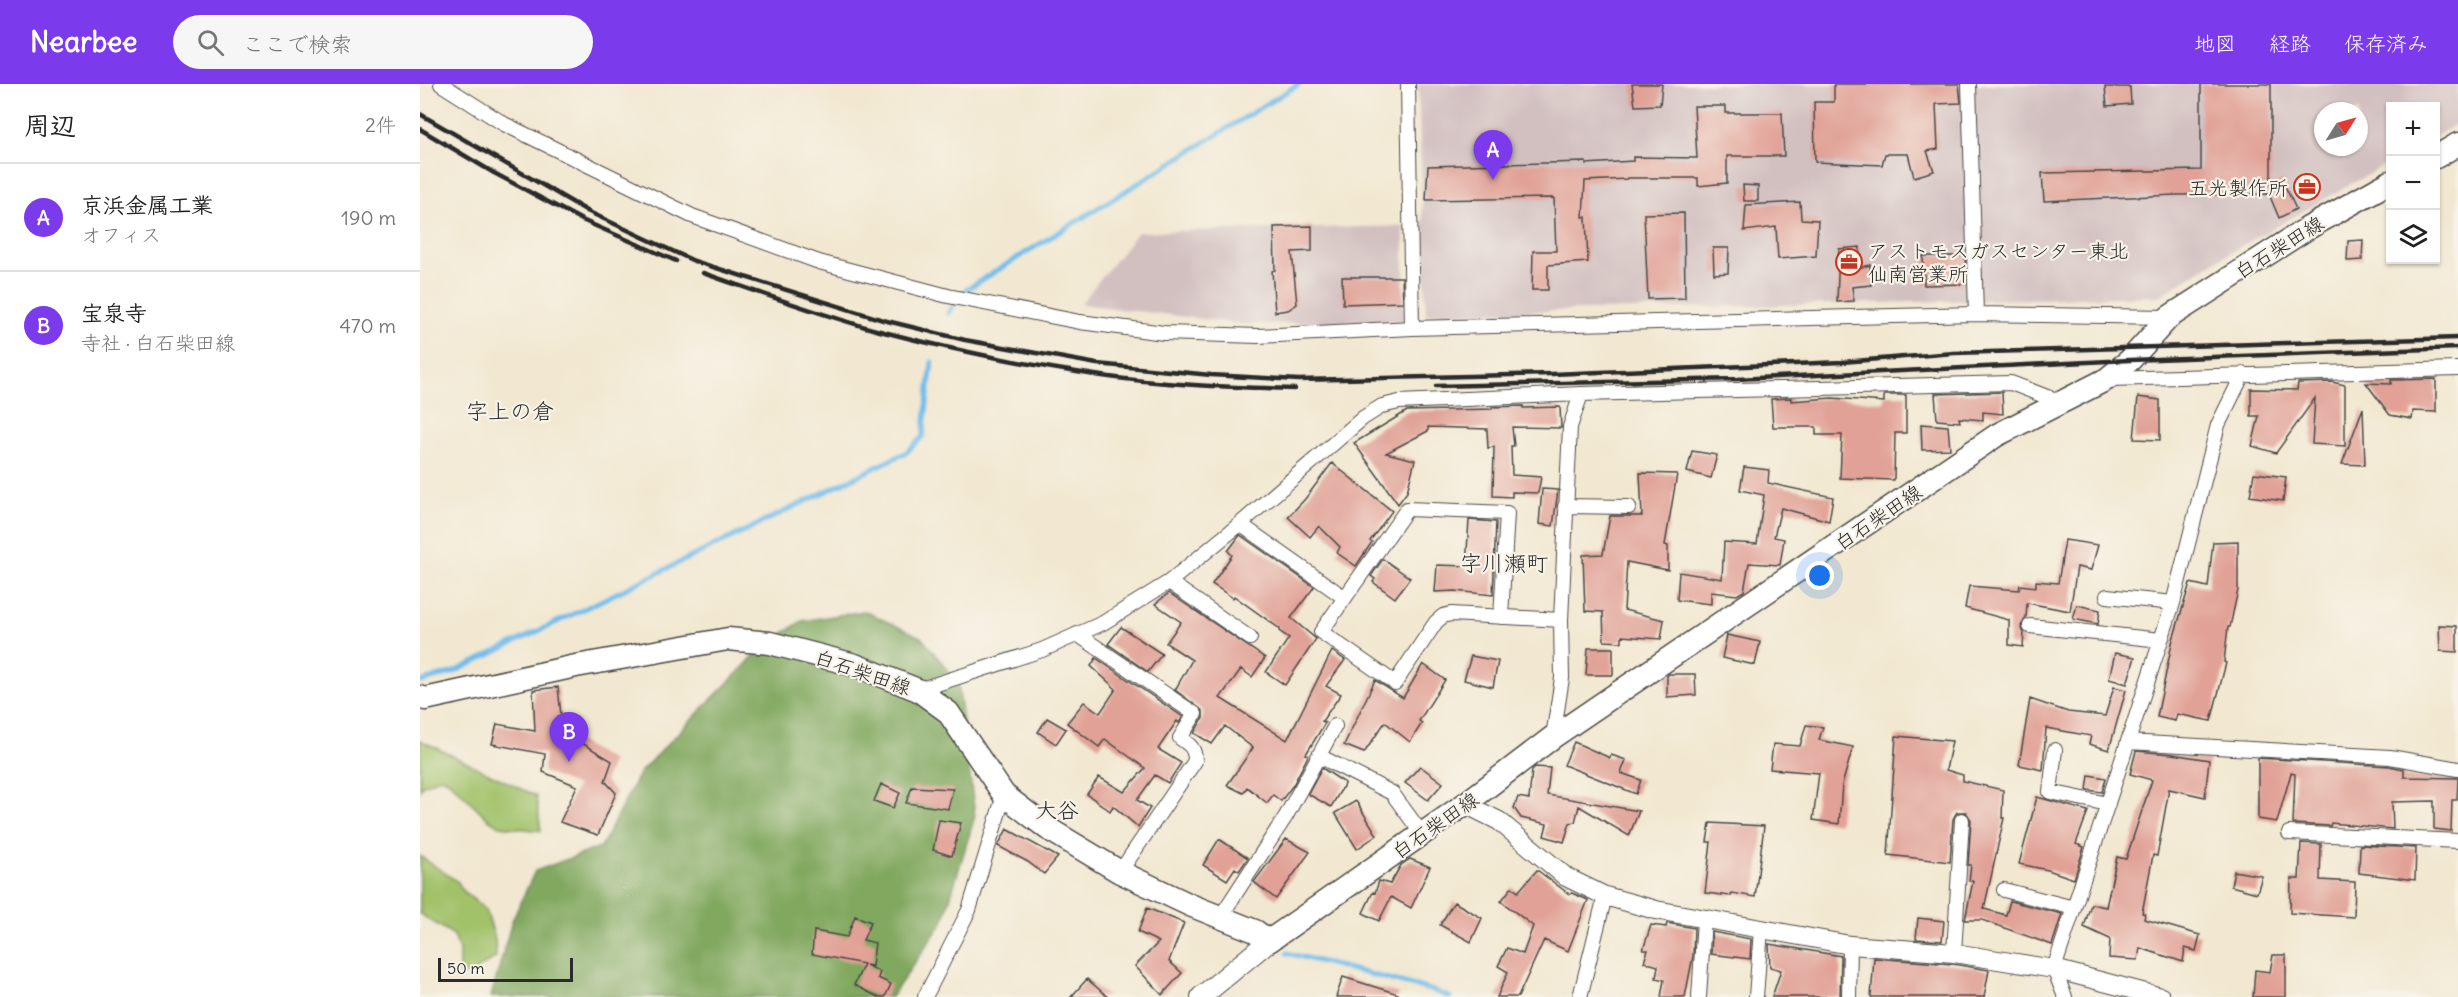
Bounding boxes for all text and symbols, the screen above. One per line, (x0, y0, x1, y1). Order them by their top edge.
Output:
search box (173, 15, 593, 69)
text: Nearbee (30, 24, 137, 60)
icon: search (194, 26, 227, 59)
text: ここで検索 (242, 30, 352, 58)
text: 地図 (2194, 30, 2236, 57)
text: 経路 (2269, 30, 2311, 57)
text: 保存済み (2344, 30, 2428, 57)
north arrow (2314, 102, 2368, 156)
map controls (2386, 102, 2440, 264)
button: + (2386, 102, 2440, 156)
text: 周辺 (24, 109, 76, 142)
text: 2件 (365, 112, 396, 137)
pin: A (1474, 130, 1512, 180)
button: − (2386, 156, 2440, 210)
office icon: 五光製作所 (2292, 172, 2322, 202)
place label: 五光製作所 (2188, 175, 2288, 200)
text: 京浜金属工業 (81, 191, 213, 219)
text: A (37, 205, 50, 230)
text: 190 m (341, 205, 396, 230)
street label: 白石柴田線 (2230, 210, 2328, 284)
button: layers (2386, 210, 2440, 264)
text: オフィス (81, 222, 161, 247)
place label: アストモスガスセンター東北 仙南営業所 (1868, 238, 2129, 286)
office icon: アストモスガスセンター東北 仙南営業所 (1834, 247, 1864, 277)
text: 宝泉寺 (81, 299, 147, 327)
text: B (37, 313, 50, 338)
text: 470 m (339, 313, 396, 338)
text: 寺社 · 白石柴田線 (81, 330, 235, 355)
district label: 字上の倉 (466, 397, 554, 425)
street label: 白石柴田線 (1830, 479, 1926, 555)
district label: 字川瀬町 (1460, 549, 1548, 577)
your location (1805, 561, 1834, 590)
street label: 白石柴田線 (812, 644, 914, 700)
pin: B (550, 712, 588, 762)
street label: 白石柴田線 (1387, 786, 1483, 864)
district label: 大谷 (1035, 796, 1079, 824)
scale bar (438, 955, 573, 982)
text: 50 m (447, 958, 485, 978)

